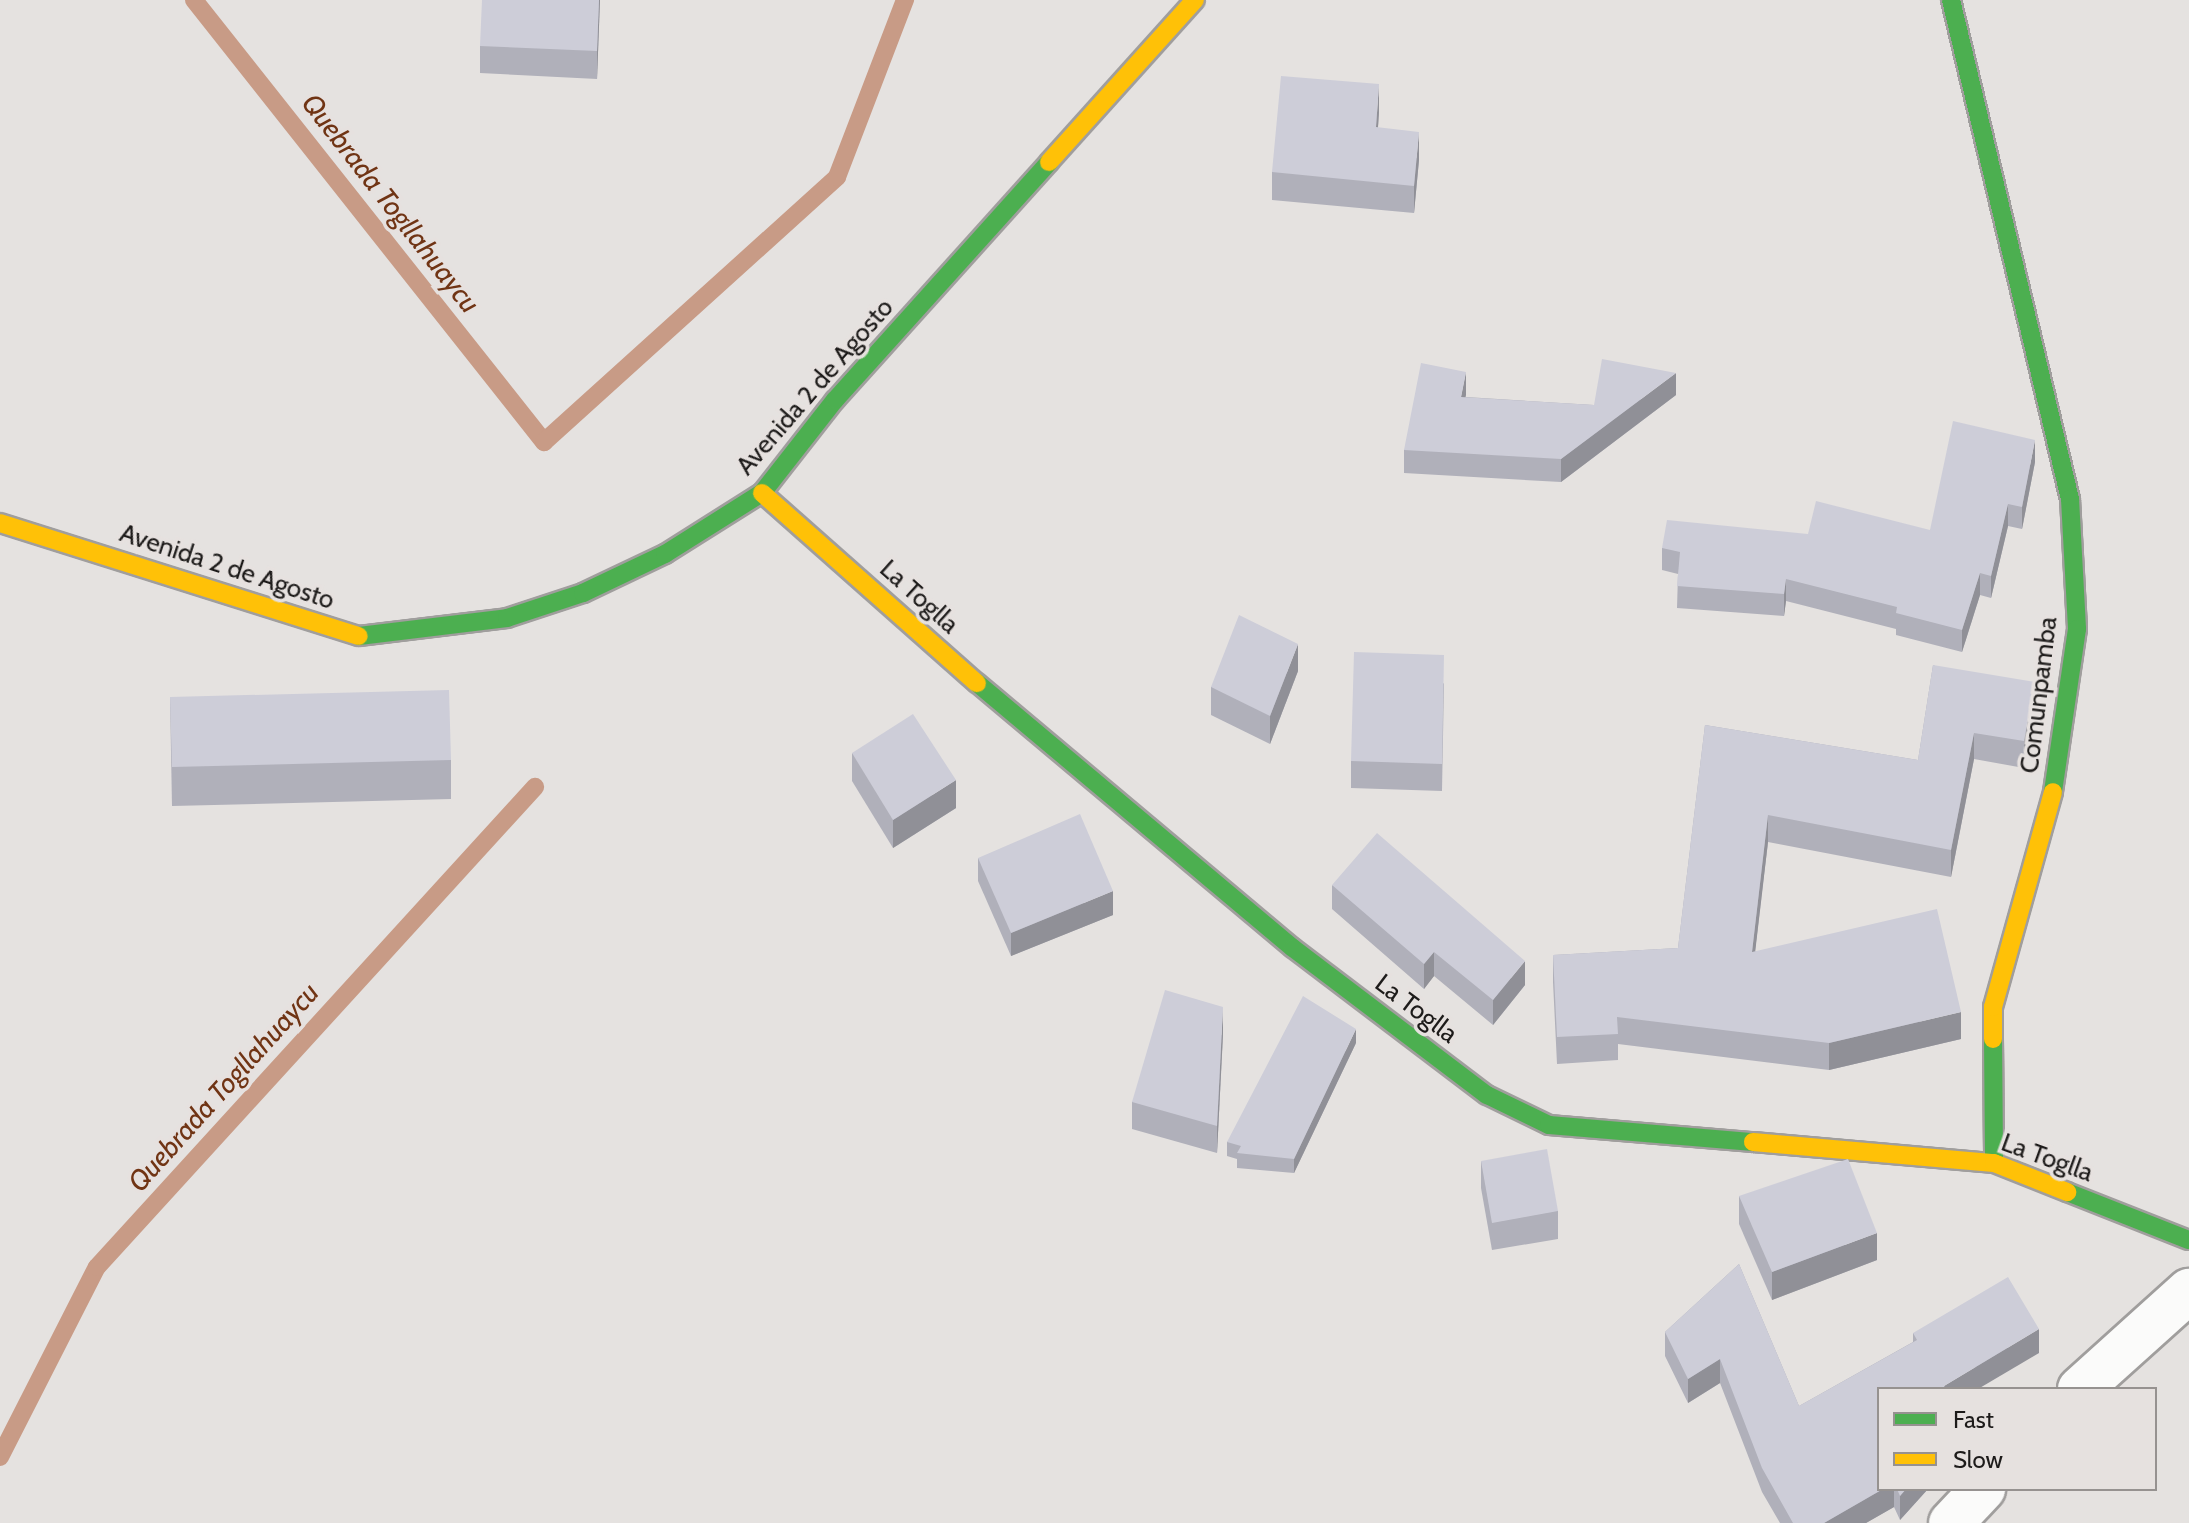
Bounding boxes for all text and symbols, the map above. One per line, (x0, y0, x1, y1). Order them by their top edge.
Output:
water label: Quebrada Togllahuaycu (295, 87, 487, 319)
street label: Avenida 2 de Agosto (730, 292, 900, 482)
street label: Avenida 2 de Agosto (116, 518, 338, 616)
street label: La Toglla (873, 554, 965, 640)
street label: Comunpamba (2014, 615, 2064, 775)
street label: La Toglla (1369, 968, 1463, 1050)
water label: Quebrada Togllahuaycu (121, 976, 325, 1198)
street label: La Toglla (1997, 1127, 2097, 1189)
legend (1877, 1387, 2157, 1491)
text: Fast (1953, 1405, 1994, 1434)
text: Slow (1953, 1445, 2003, 1474)

